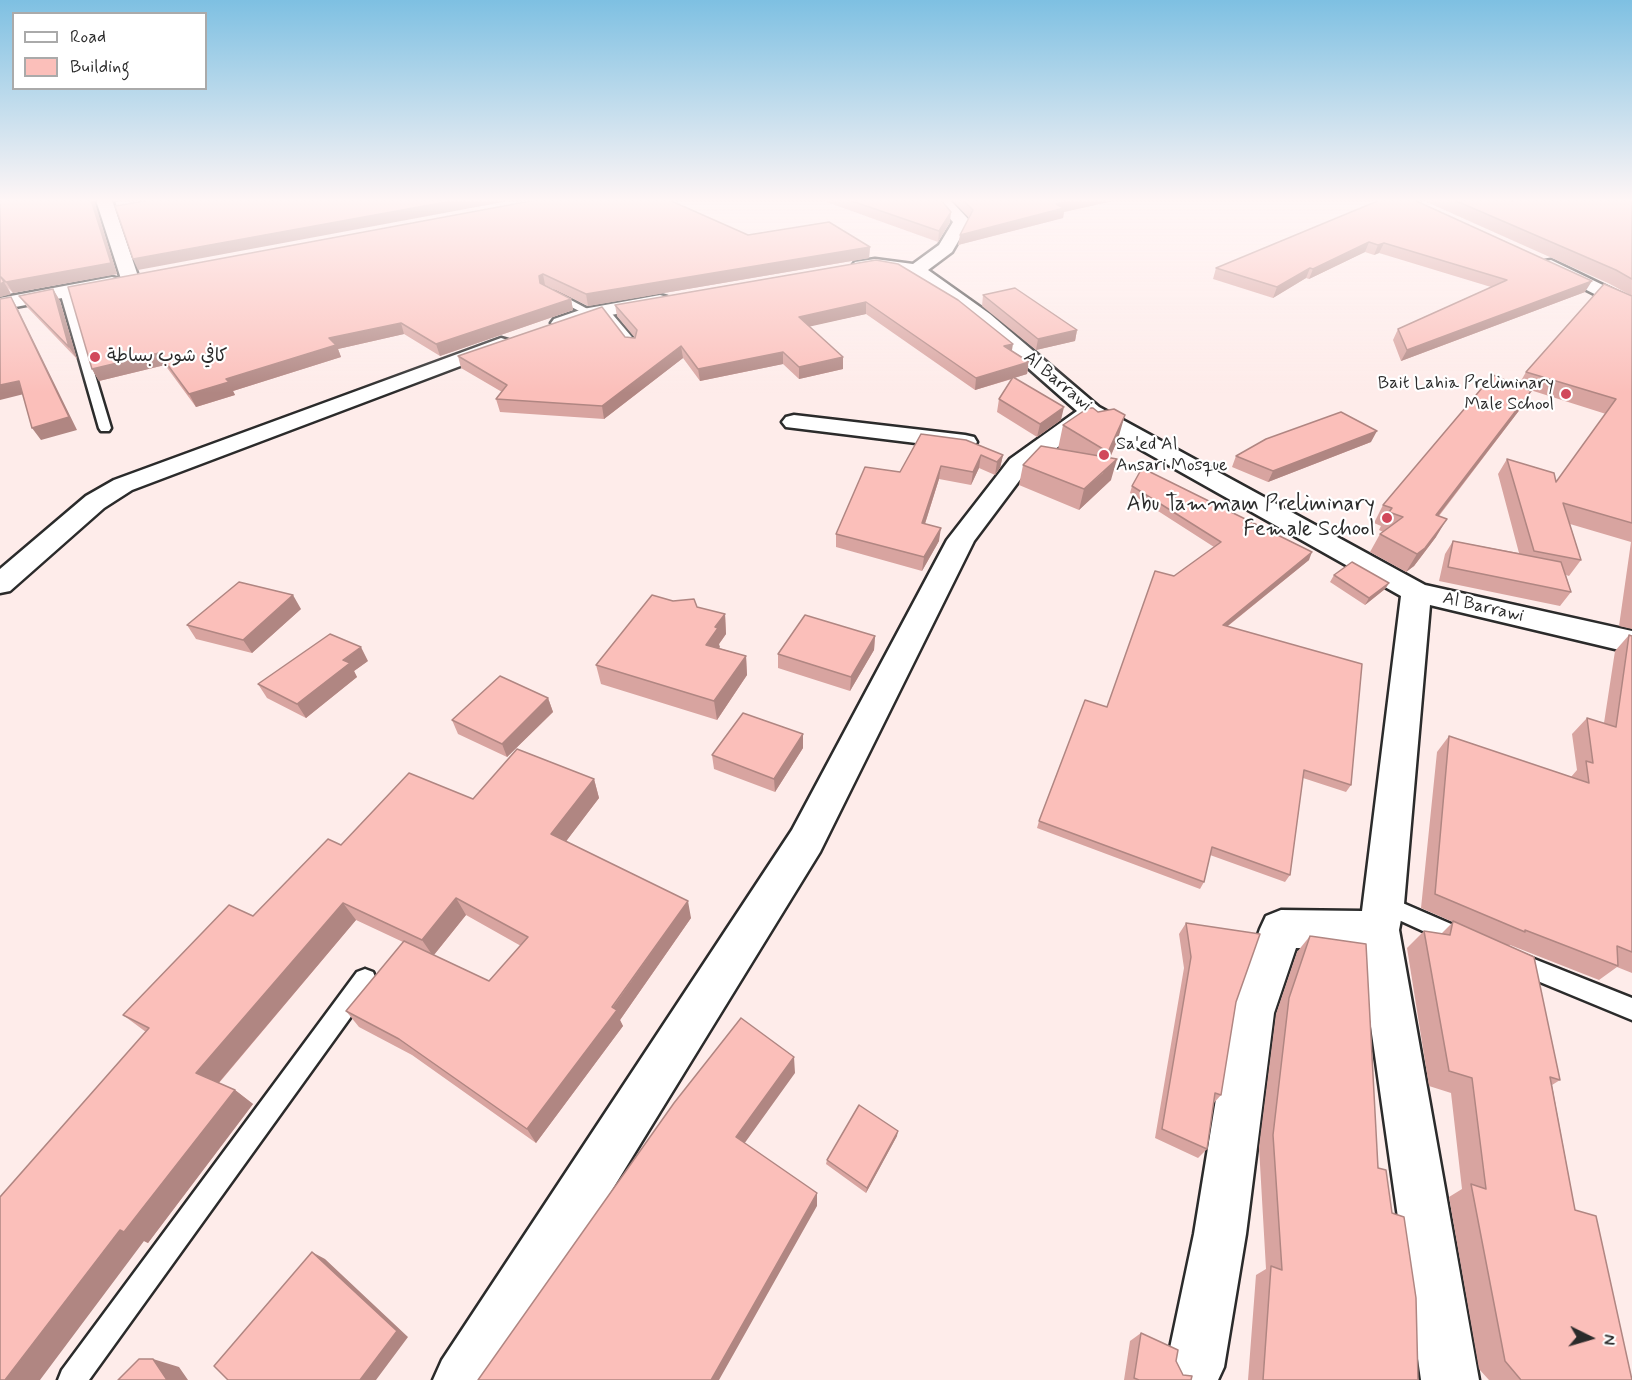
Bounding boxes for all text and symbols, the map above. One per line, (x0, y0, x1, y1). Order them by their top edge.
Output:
legend (12, 12, 207, 90)
text: Road (70, 25, 106, 49)
text: Building (70, 55, 130, 79)
place label: كافي شوب بساطة (107, 346, 227, 368)
street label: Al Barrawi (1018, 347, 1096, 417)
marker: كافي شوب بساطة (88, 350, 102, 364)
place label: Bait Lahia Preliminary Male School (1378, 373, 1554, 416)
marker: Bait Lahia Preliminary Male School (1559, 387, 1573, 401)
place label: Sa'ed Al Ansari Mosque (1116, 434, 1228, 476)
marker: Sa'ed Al Ansari Mosque (1097, 448, 1111, 462)
place label: Abu Tammam Preliminary Female School (1126, 492, 1375, 544)
marker: Abu Tammam Preliminary Female School (1380, 511, 1394, 525)
street label: Al Barrawi (1440, 588, 1526, 628)
north arrow (1560, 1308, 1620, 1368)
text: N (1598, 1333, 1619, 1346)

